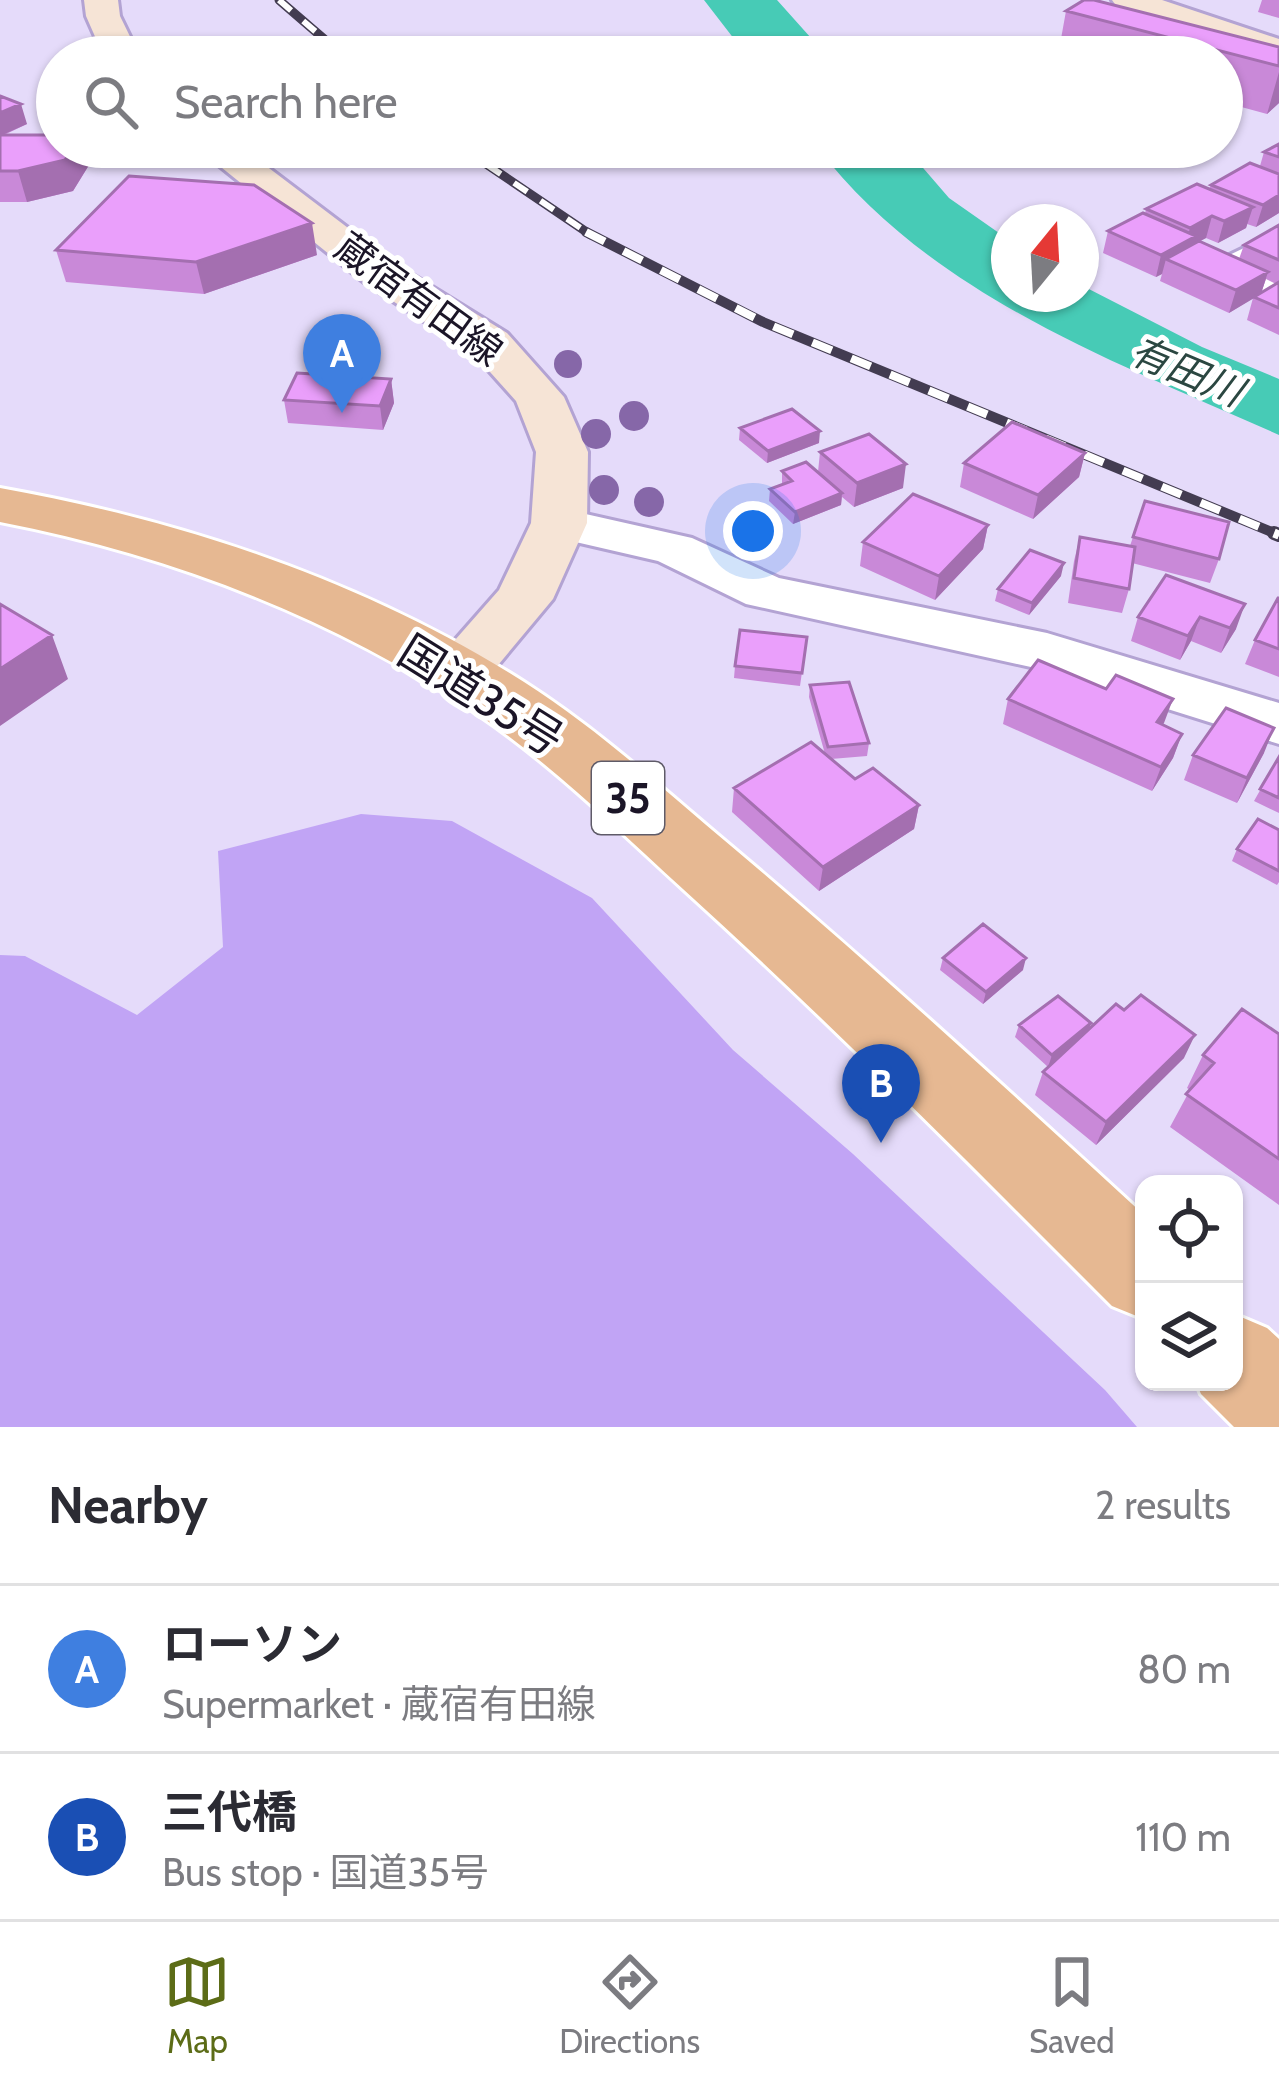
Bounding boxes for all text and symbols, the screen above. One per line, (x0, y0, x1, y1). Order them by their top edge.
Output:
search box (36, 36, 1243, 168)
icon: search (78, 69, 144, 135)
text: Search here (174, 75, 398, 129)
north arrow (991, 204, 1099, 312)
street label: 蔵宿有田線 (326, 222, 512, 376)
pin: A (303, 314, 381, 413)
water label: 有田川 (1124, 326, 1254, 418)
your location (723, 501, 783, 561)
street label: 国道35号 (389, 623, 573, 767)
road number: 35 (592, 762, 664, 834)
pin: B (842, 1044, 920, 1143)
map controls (1135, 1175, 1243, 1391)
button: locate (1135, 1175, 1243, 1283)
button: layers (1135, 1283, 1243, 1391)
text: Nearby (48, 1474, 208, 1536)
text: 2 results (1095, 1481, 1231, 1529)
text: ローソン (162, 1617, 342, 1671)
text: A (75, 1645, 99, 1693)
text: 80 m (1137, 1645, 1231, 1693)
text: Supermarket · 蔵宿有田線 (162, 1680, 596, 1728)
text: 三代橋 (162, 1785, 297, 1839)
text: B (75, 1813, 99, 1861)
text: 110 m (1135, 1813, 1231, 1861)
text: Bus stop · 国道35号 (162, 1848, 489, 1896)
tab: Map (164, 1949, 230, 2061)
tab: Directions (559, 1949, 700, 2061)
tab: Saved (1029, 1949, 1115, 2061)

